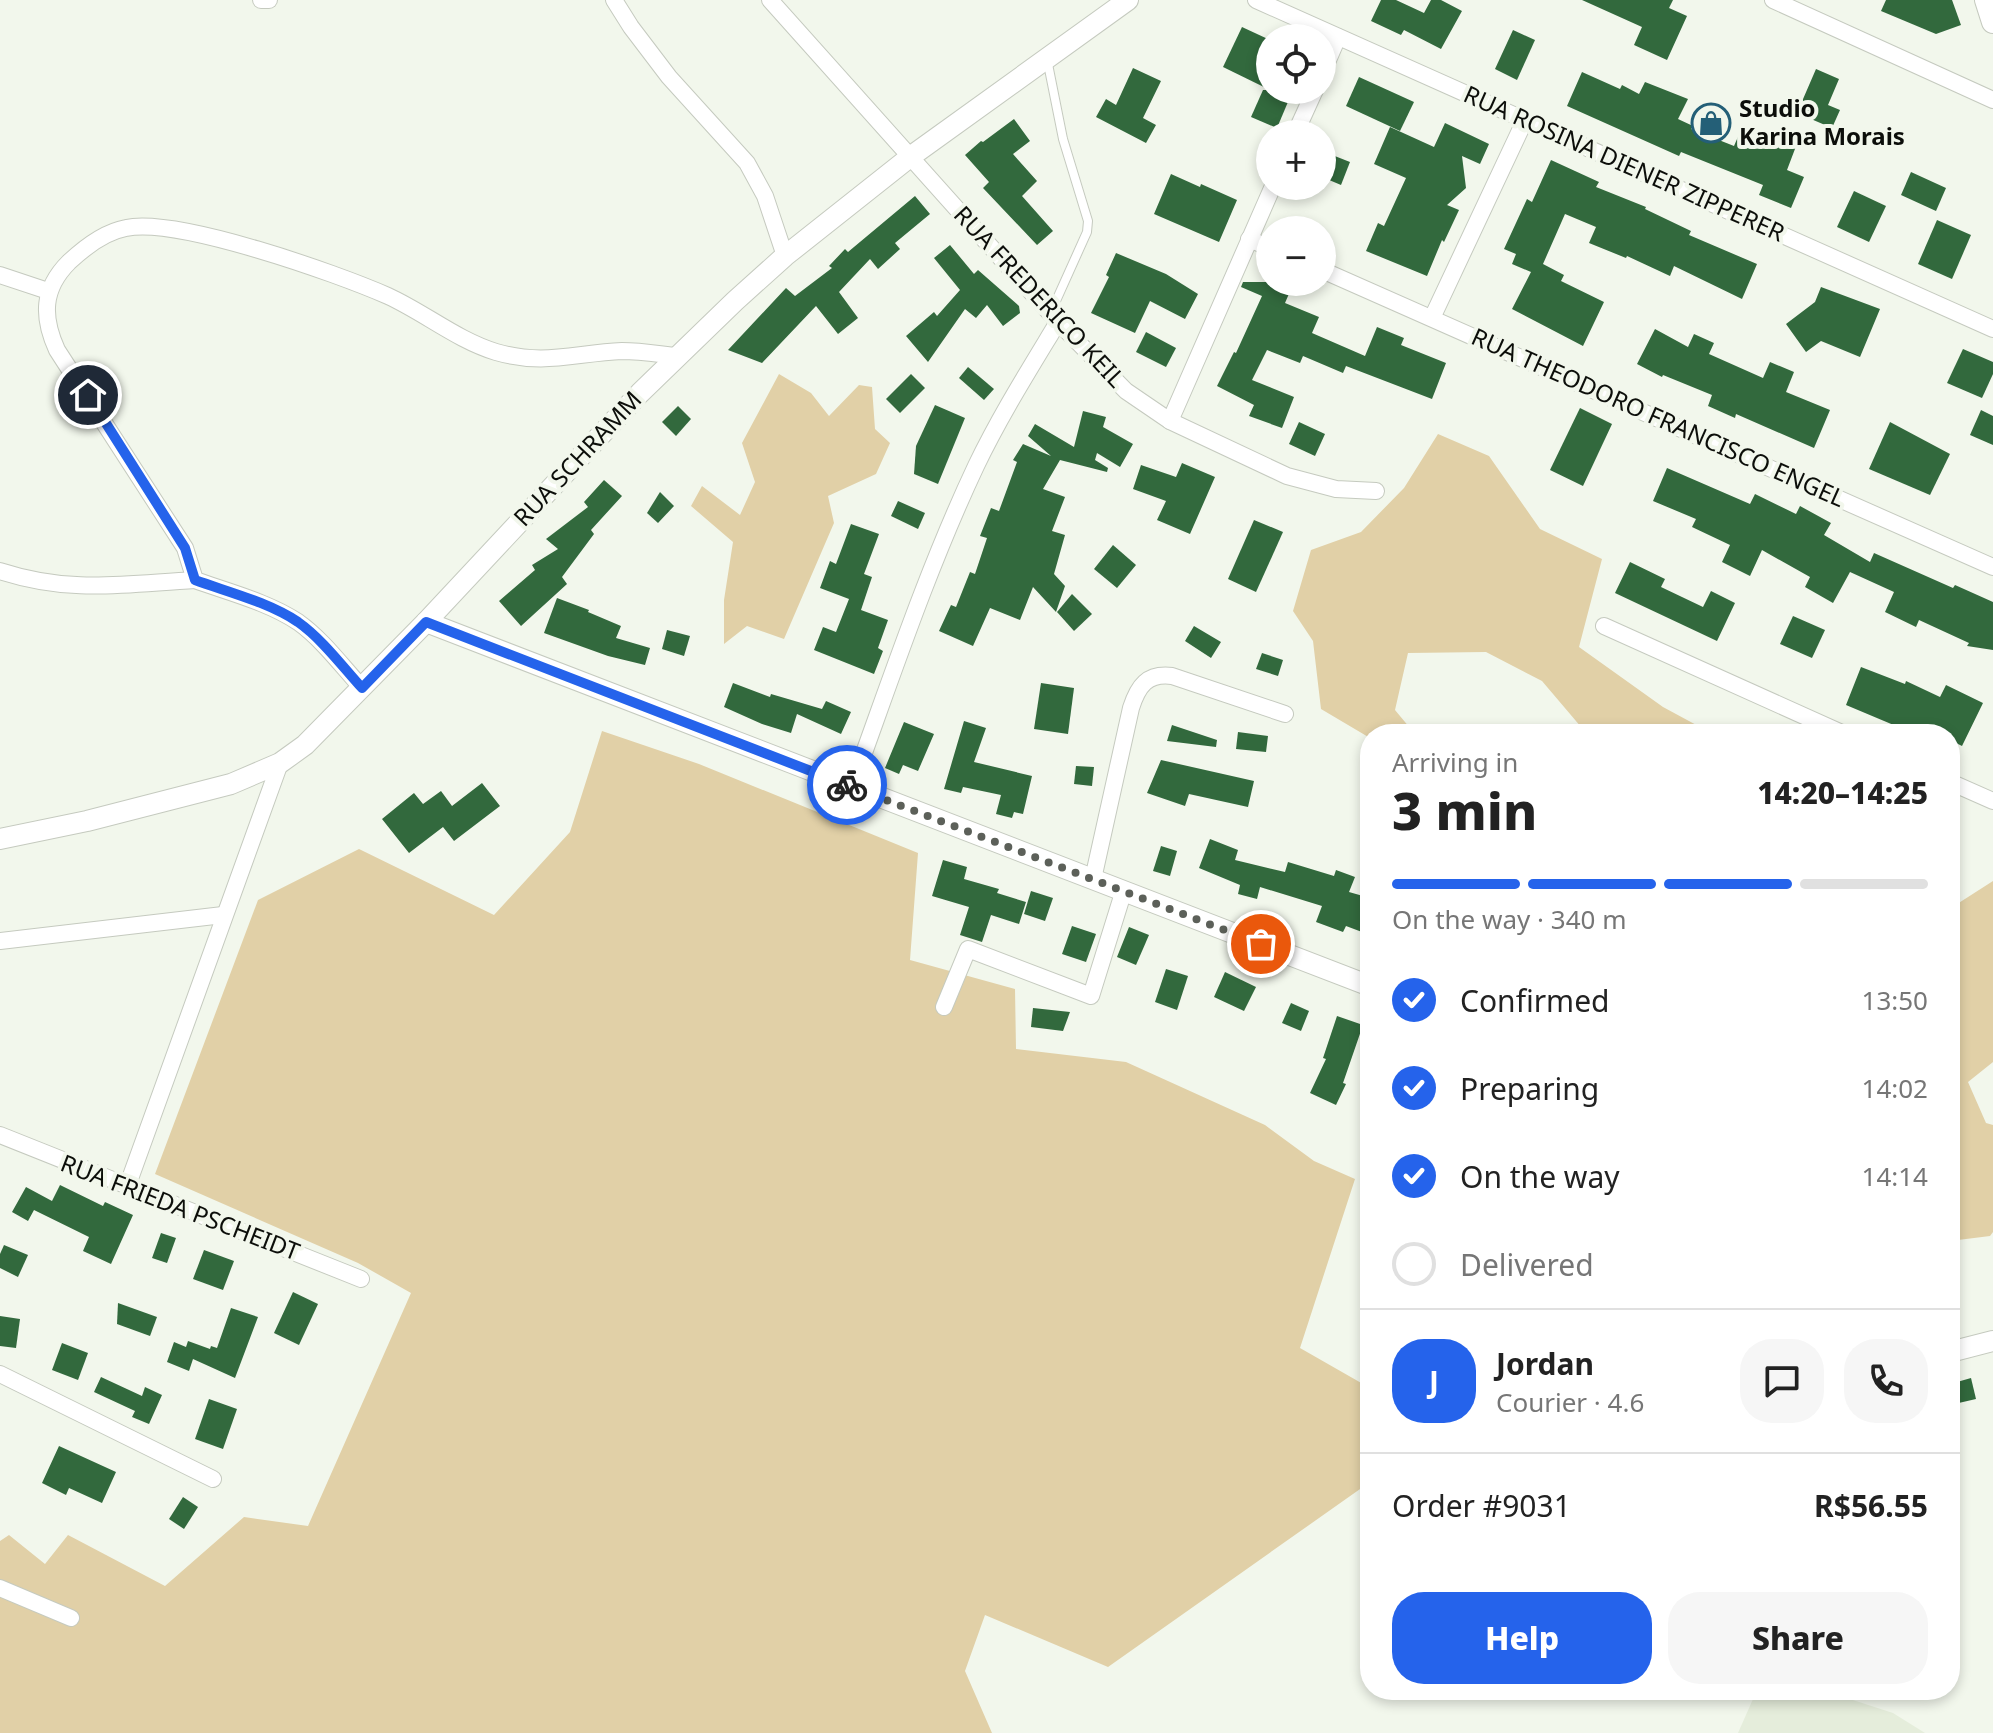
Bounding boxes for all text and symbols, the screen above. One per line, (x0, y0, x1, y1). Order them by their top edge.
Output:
map controls (1256, 24, 1336, 296)
button: locate (1256, 24, 1336, 104)
street label: RUA ROSINA DIENER ZIPPERER (1459, 77, 1790, 248)
place label: Studio Karina Morais (1739, 91, 1905, 152)
shop icon: Studio Karina Morais (1690, 102, 1732, 144)
button: + (1256, 120, 1336, 200)
street label: RUA FREDERICO KEIL (947, 198, 1133, 394)
button: − (1256, 216, 1336, 296)
street label: RUA THEODORO FRANCISCO ENGEL (1467, 319, 1850, 514)
pin (54, 361, 122, 429)
icon: home (66, 373, 110, 417)
street label: RUA SCHRAMM (506, 383, 648, 533)
text: Arriving in (1392, 744, 1518, 780)
courier (807, 745, 887, 825)
icon: bike (825, 763, 869, 807)
text: 14:20–14:25 (1757, 772, 1928, 813)
text: 3 min (1392, 774, 1537, 845)
text: On the way · 340 m (1392, 901, 1626, 937)
pin (1227, 910, 1295, 978)
icon: bag (1239, 922, 1283, 966)
icon: check (1392, 978, 1436, 1022)
text: Confirmed (1460, 980, 1610, 1021)
text: 13:50 (1862, 982, 1928, 1018)
icon: check (1392, 1066, 1436, 1110)
text: Preparing (1460, 1068, 1599, 1109)
text: 14:02 (1862, 1070, 1928, 1106)
street label: RUA FRIEDA PSCHEIDT (56, 1146, 305, 1268)
icon: check (1392, 1154, 1436, 1198)
text: On the way (1460, 1156, 1620, 1197)
text: 14:14 (1862, 1158, 1928, 1194)
text: Delivered (1460, 1244, 1594, 1285)
button: chat (1740, 1339, 1824, 1423)
button: phone (1844, 1339, 1928, 1423)
text: Jordan (1496, 1343, 1594, 1384)
text: J (1429, 1361, 1439, 1402)
text: Courier · 4.6 (1496, 1384, 1644, 1420)
text: Order #9031 (1392, 1485, 1571, 1526)
text: R$56.55 (1814, 1485, 1928, 1526)
button: Help (1392, 1592, 1652, 1684)
button: Share (1668, 1592, 1928, 1684)

